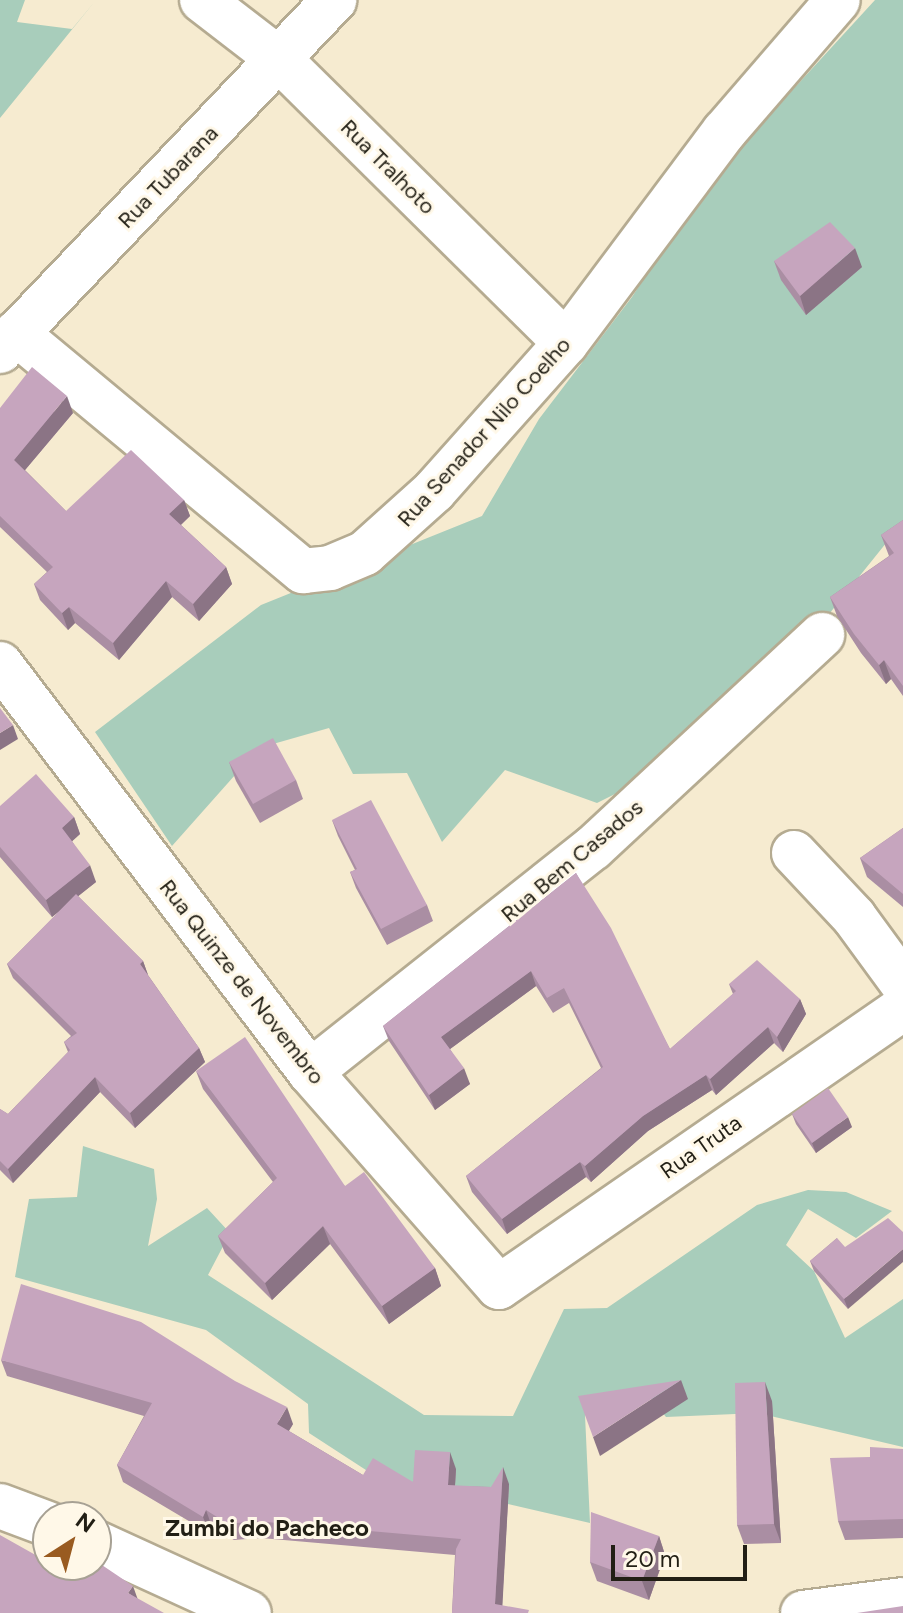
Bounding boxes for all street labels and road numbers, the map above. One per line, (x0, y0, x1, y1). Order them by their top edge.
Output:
street label: Rua Tralhoto (335, 114, 441, 220)
street label: Rua Tubarana (113, 120, 223, 234)
street label: Rua Senador Nilo Coelho (392, 332, 576, 532)
street label: Rua Bem Casados (496, 794, 648, 928)
street label: Rua Quinze de Novembro (154, 874, 330, 1090)
street label: Rua Truta (655, 1110, 747, 1184)

